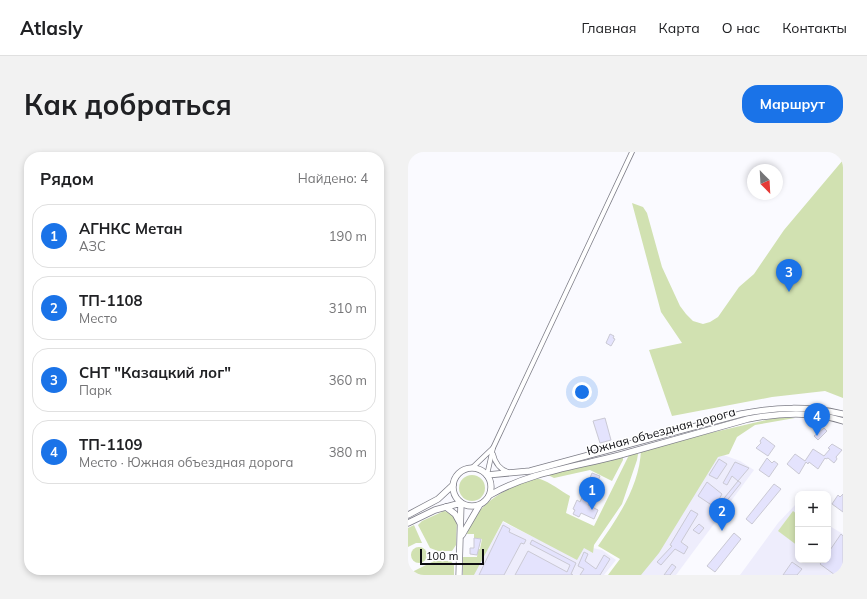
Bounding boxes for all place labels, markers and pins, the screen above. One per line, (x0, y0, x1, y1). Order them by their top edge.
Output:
pin: 3 (776, 259, 802, 292)
pin: 4 (804, 403, 830, 436)
pin: 1 (579, 477, 605, 510)
pin: 2 (709, 498, 735, 531)

